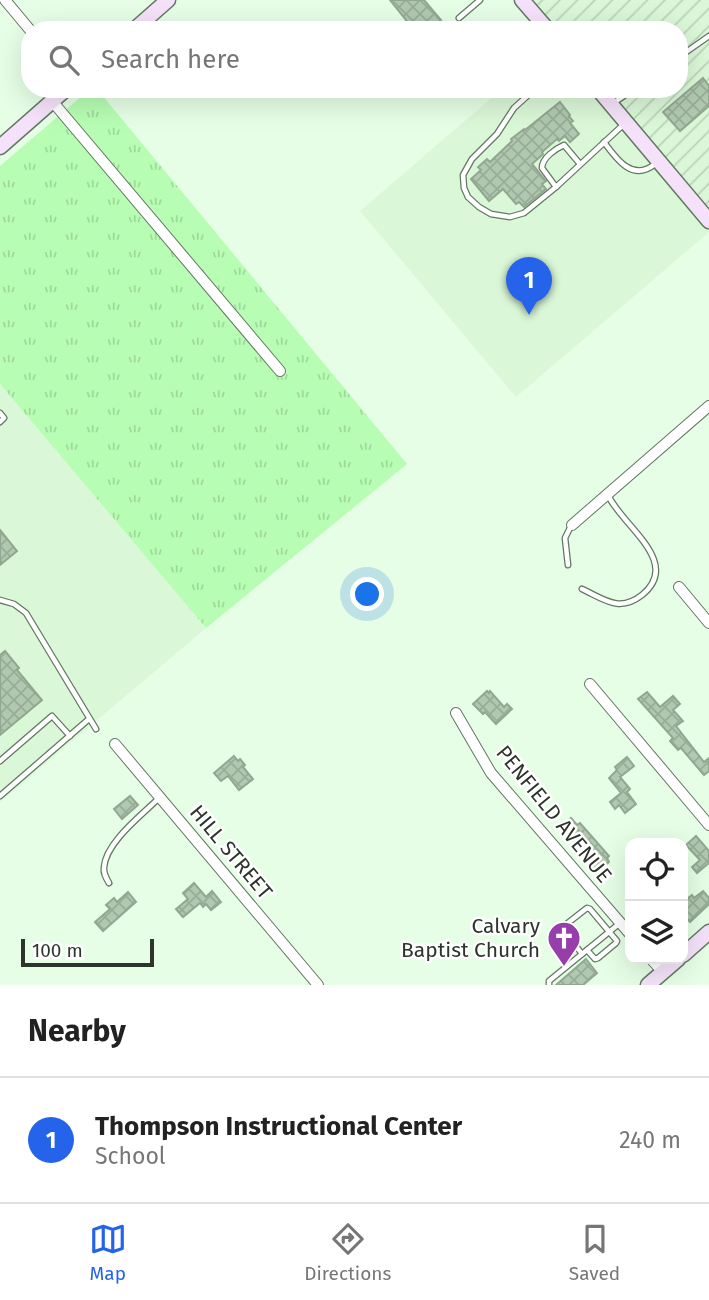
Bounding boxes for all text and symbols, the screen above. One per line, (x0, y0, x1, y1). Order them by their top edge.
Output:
search box (21, 21, 688, 98)
icon: search (45, 41, 83, 79)
text: Search here (101, 44, 240, 75)
pin: 1 (506, 257, 552, 315)
your location (350, 577, 384, 611)
street label: PENFIELD AVENUE (491, 740, 617, 888)
street label: HILL STREET (184, 800, 278, 904)
map controls (625, 838, 688, 964)
button: locate (625, 838, 688, 901)
button: layers (625, 901, 688, 964)
place label: Calvary Baptist Church (401, 913, 541, 963)
church icon: Calvary Baptist Church (545, 919, 583, 968)
scale bar (21, 936, 154, 968)
text: 100 m (32, 939, 83, 962)
text: Nearby (28, 1013, 126, 1049)
text: Thompson Instructional Center (95, 1111, 462, 1142)
text: 1 (46, 1126, 56, 1154)
text: 240 m (619, 1126, 681, 1154)
text: School (95, 1142, 166, 1170)
tab: Map (89, 1220, 127, 1285)
tab: Directions (304, 1220, 391, 1285)
tab: Saved (569, 1220, 620, 1285)

